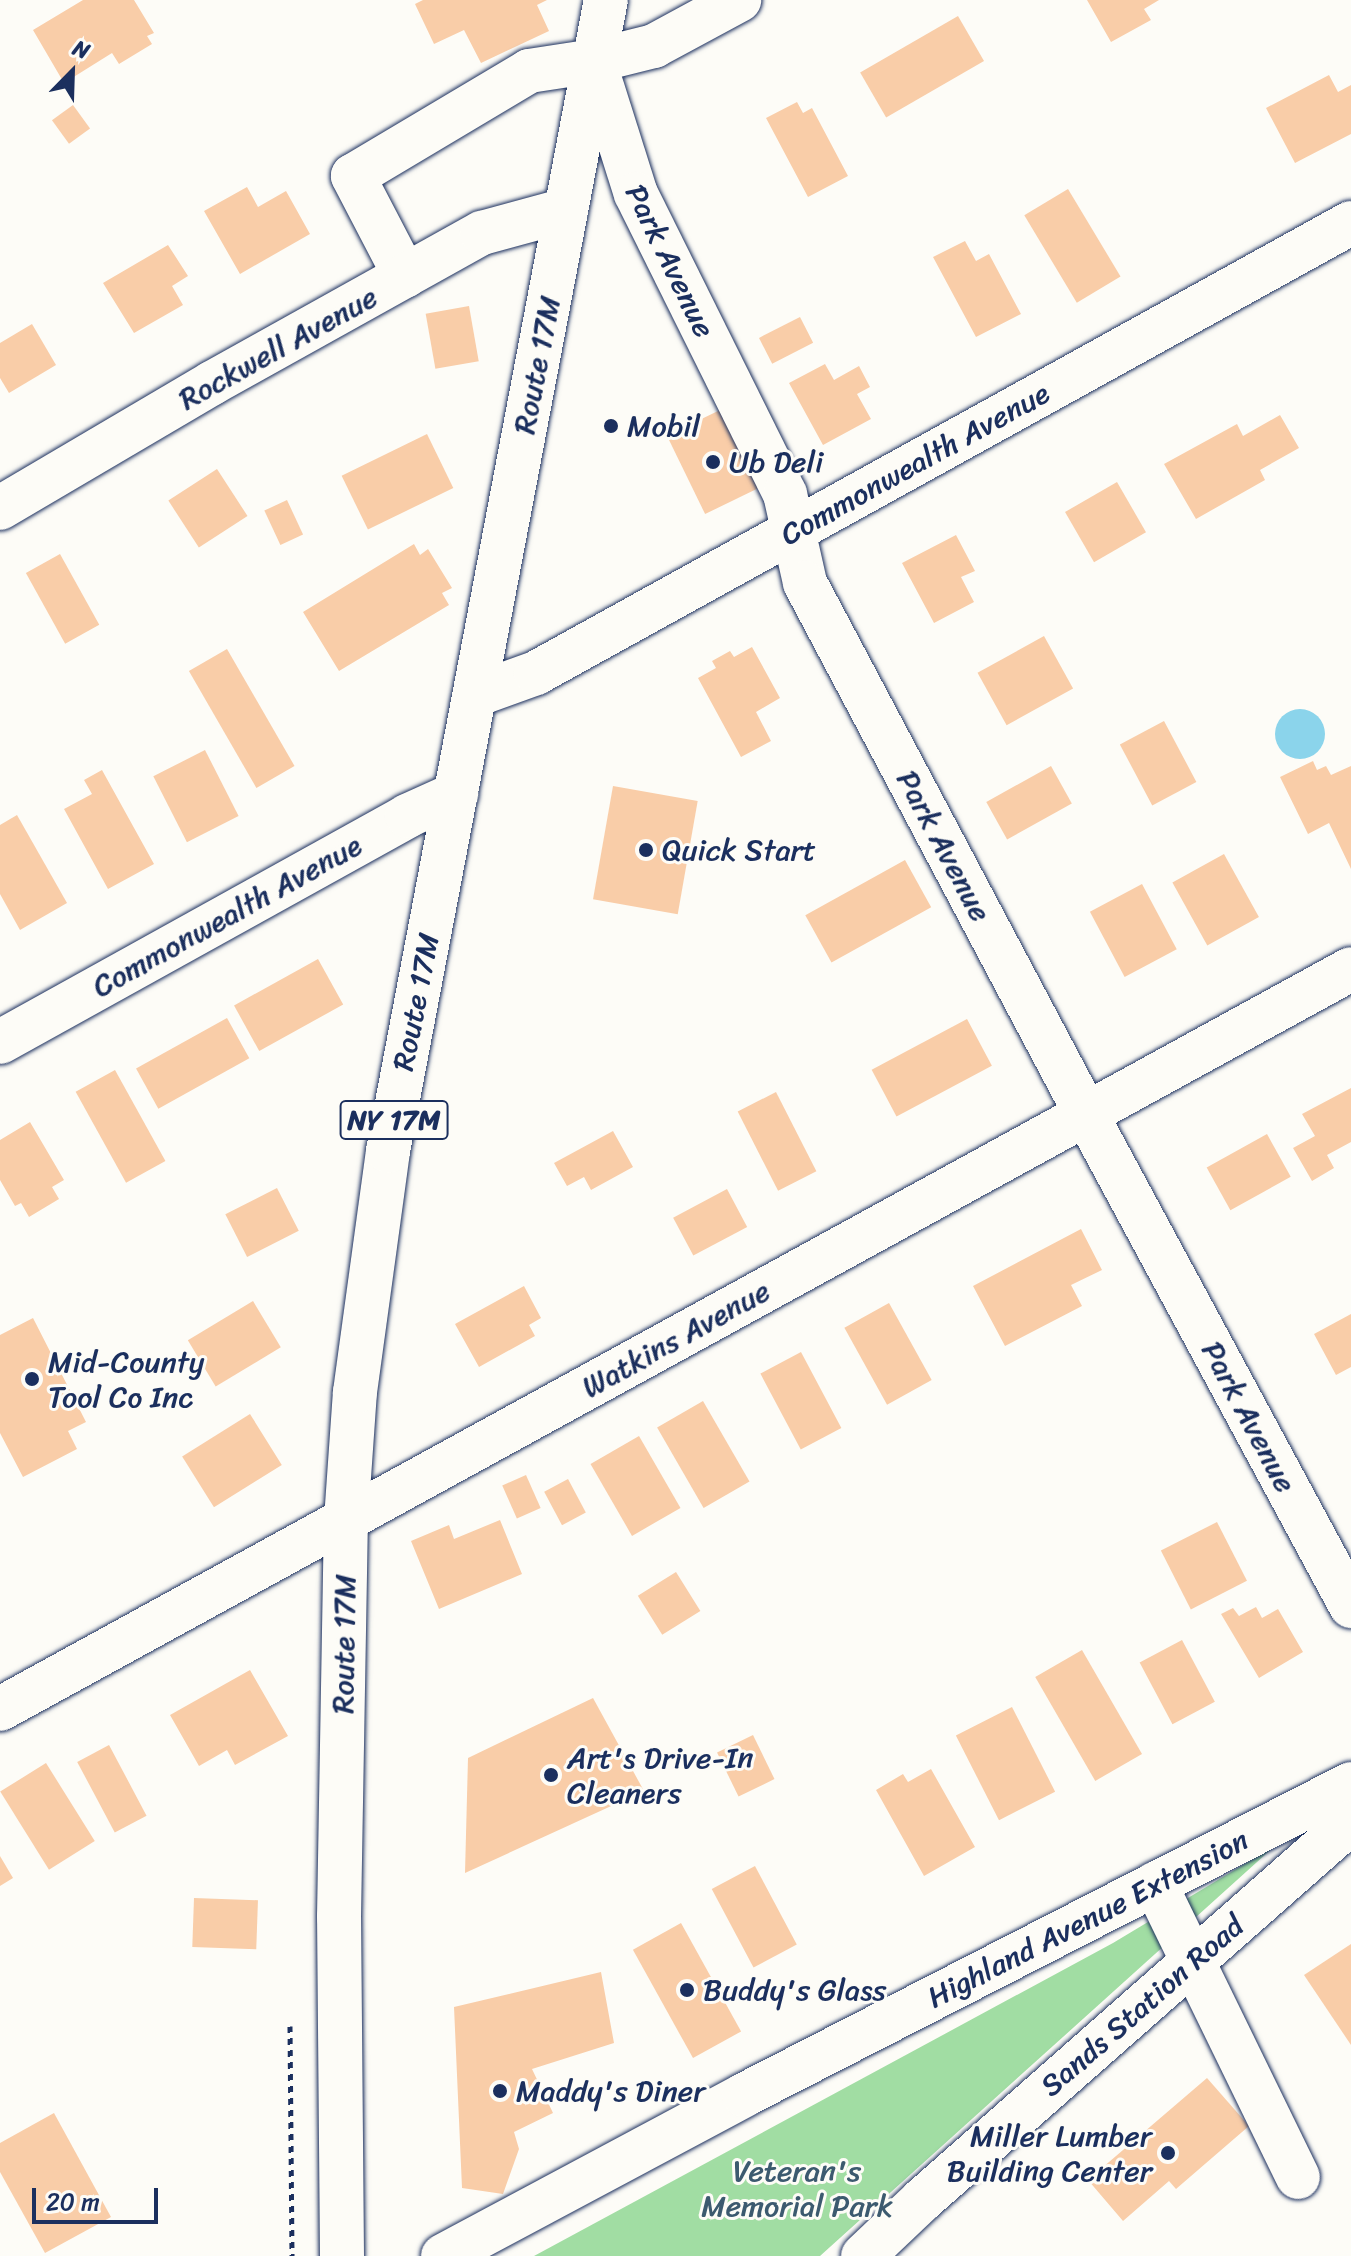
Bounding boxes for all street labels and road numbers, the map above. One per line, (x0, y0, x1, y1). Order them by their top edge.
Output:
street label: Park Avenue (618, 179, 722, 343)
street label: Rockwell Avenue (173, 279, 383, 417)
street label: Route 17M (506, 293, 568, 437)
street label: Commonwealth Avenue (774, 375, 1056, 553)
street label: Park Avenue (889, 765, 999, 927)
street label: Commonwealth Avenue (86, 827, 368, 1005)
street label: Route 17M (385, 930, 447, 1074)
road number: NY 17M (338, 1096, 450, 1144)
street label: Watkins Avenue (576, 1273, 776, 1405)
street label: Park Avenue (1194, 1336, 1304, 1498)
street label: Route 17M (325, 1574, 363, 1714)
street label: Highland Avenue Extension (921, 1822, 1255, 2016)
street label: Sands Station Road (1033, 1908, 1251, 2104)

